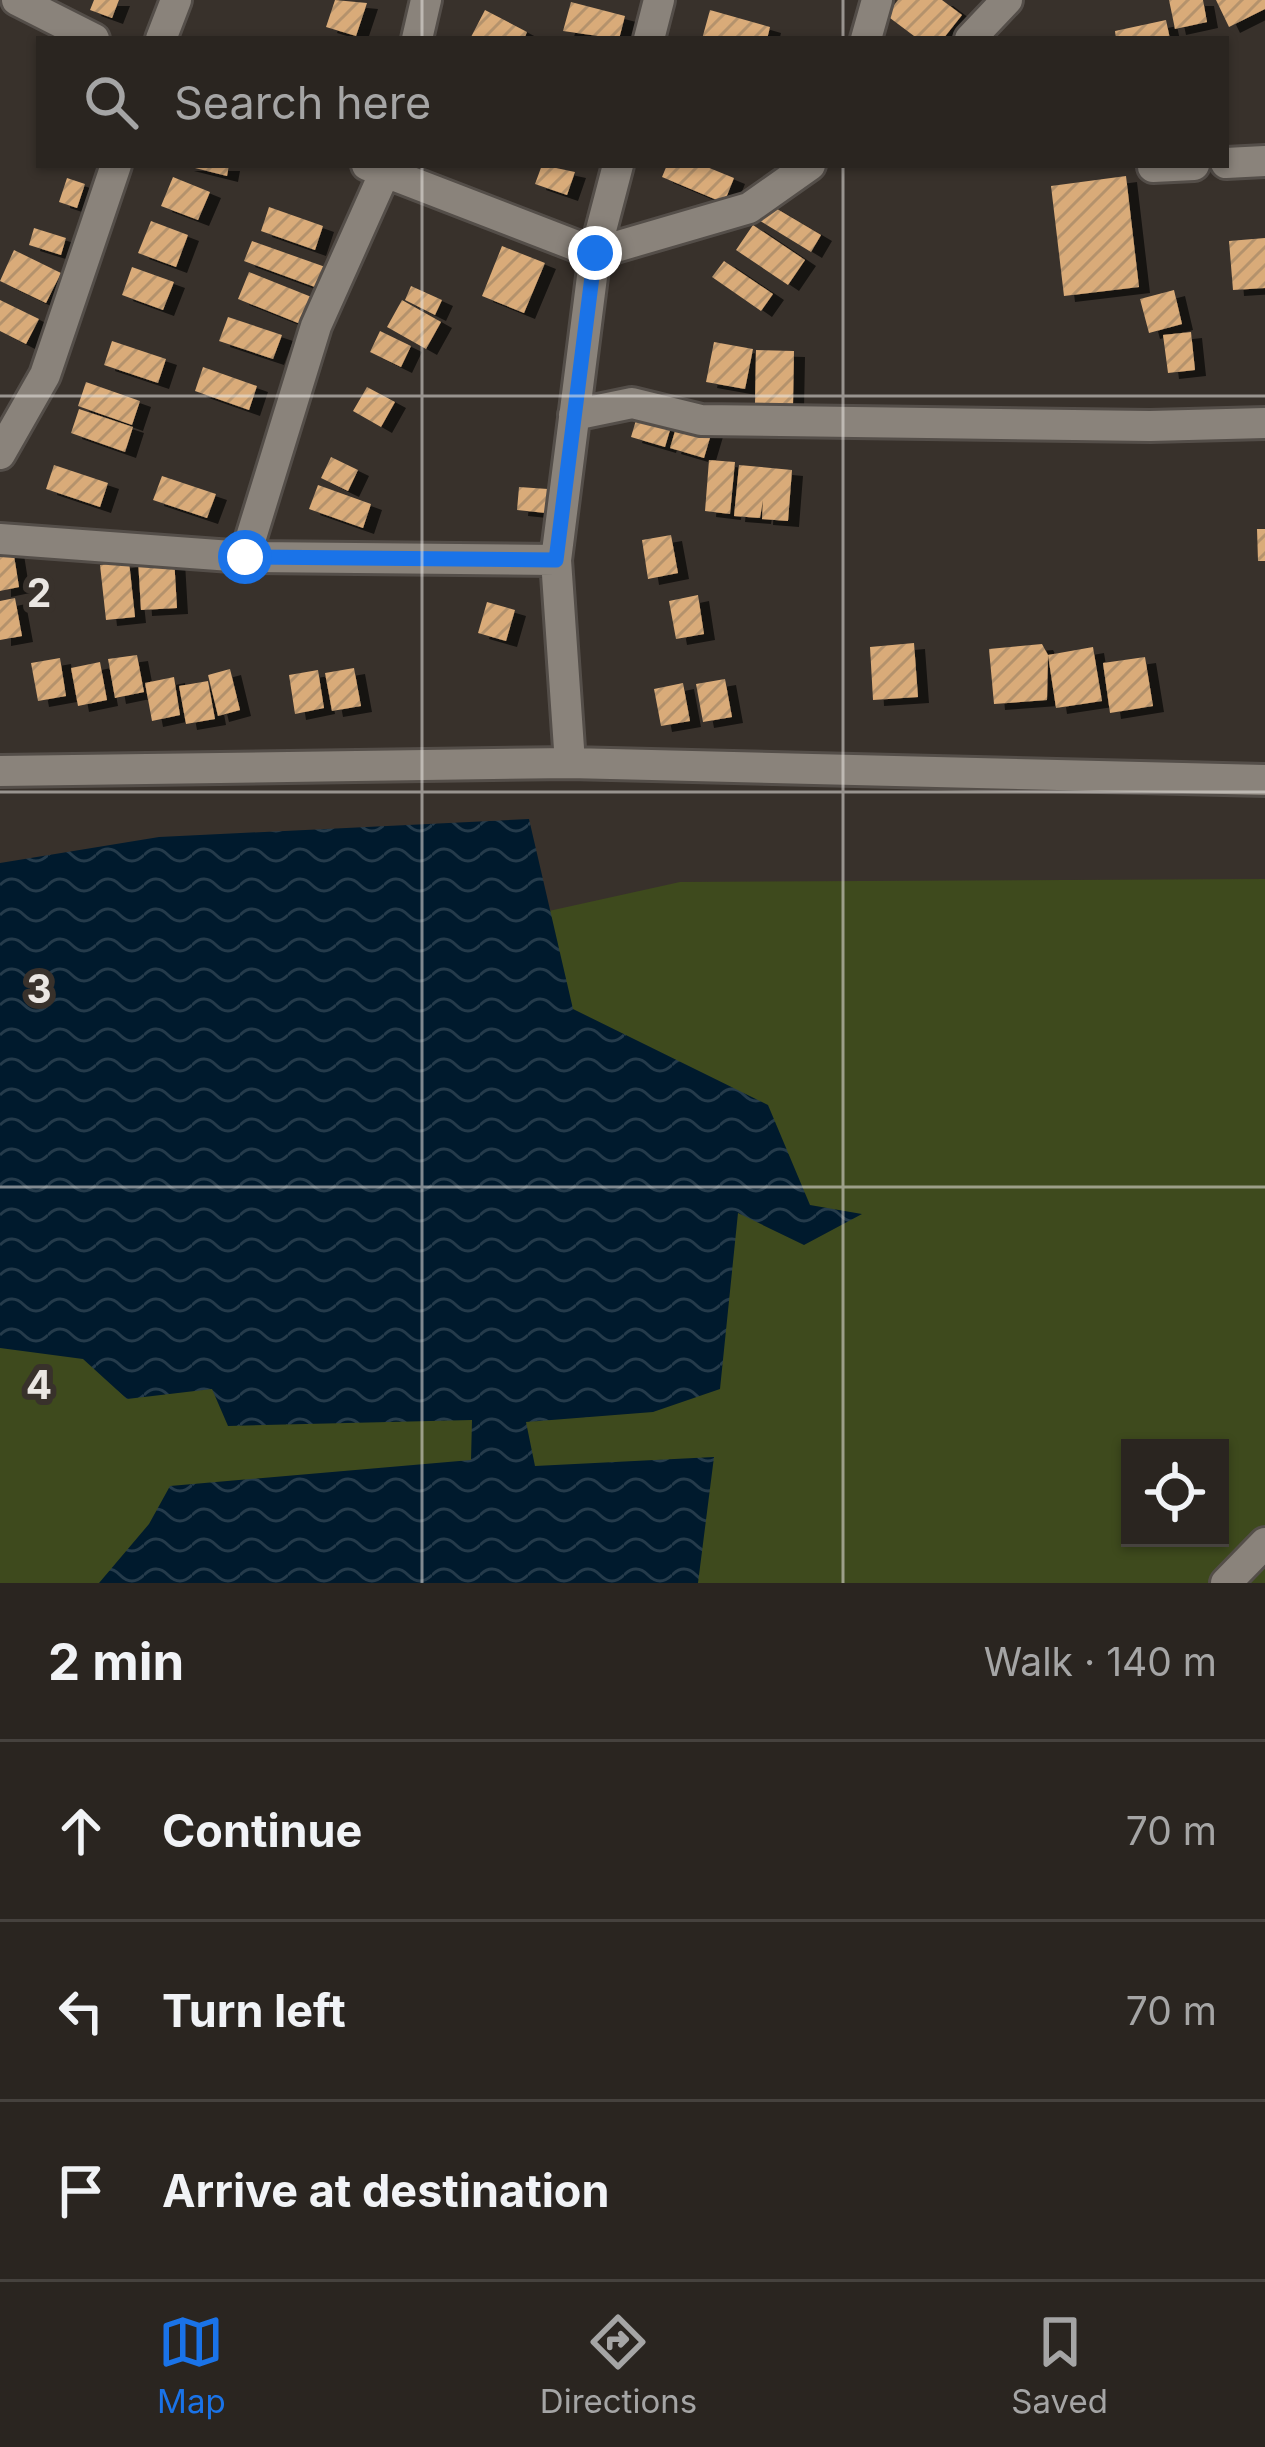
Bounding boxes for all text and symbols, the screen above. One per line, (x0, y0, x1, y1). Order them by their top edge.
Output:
search box (36, 36, 1229, 168)
icon: search (78, 69, 144, 135)
text: Search here (174, 75, 431, 130)
route end (568, 226, 622, 280)
route start (218, 530, 272, 584)
text: 2 (27, 569, 51, 616)
text: 3 (26, 965, 52, 1012)
text: 4 (26, 1361, 52, 1408)
map controls (1121, 1439, 1229, 1547)
button: locate (1121, 1439, 1229, 1547)
text: 2 min (48, 1631, 184, 1692)
text: Walk · 140 m (984, 1638, 1217, 1685)
icon: ahead (48, 1798, 114, 1864)
text: Continue (162, 1803, 362, 1858)
text: 70 m (1126, 1807, 1217, 1854)
icon: left (48, 1978, 114, 2044)
text: Turn left (162, 1983, 346, 2038)
text: 70 m (1126, 1987, 1217, 2034)
icon: arrive (48, 2158, 114, 2224)
text: Arrive at destination (162, 2163, 609, 2218)
tab: Map (157, 2309, 226, 2421)
tab: Directions (540, 2309, 697, 2421)
tab: Saved (1011, 2309, 1108, 2421)

